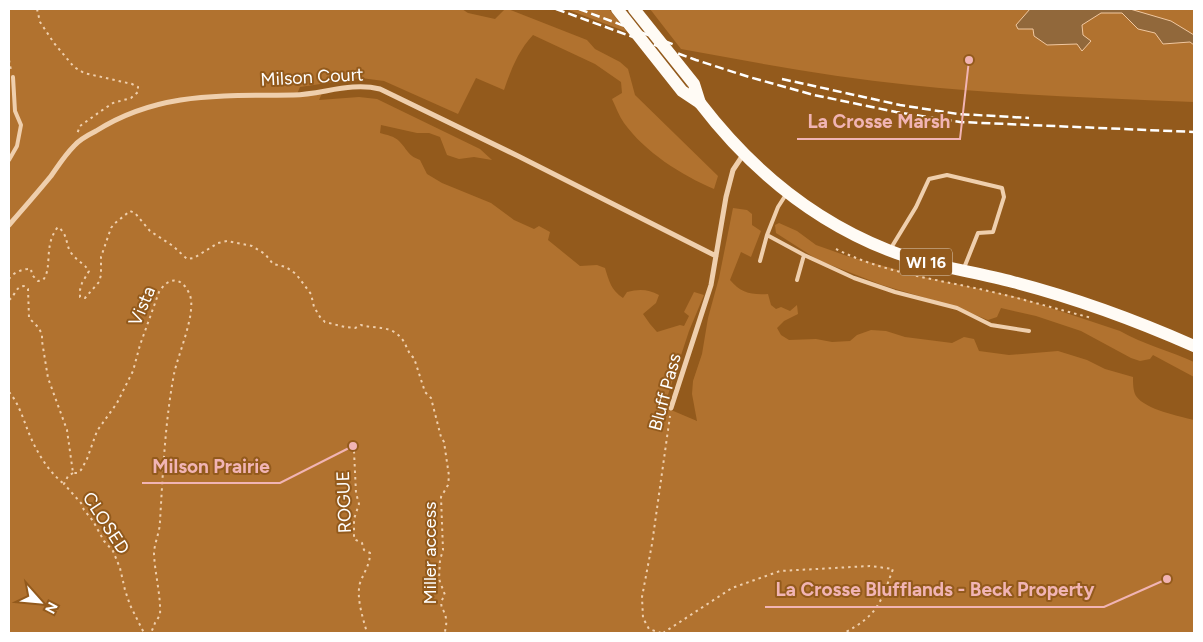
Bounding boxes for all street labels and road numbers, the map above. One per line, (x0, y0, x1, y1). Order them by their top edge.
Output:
street label: Milson Court (260, 63, 364, 91)
road number: WI 16 (900, 248, 952, 276)
street label: Vista (124, 283, 160, 329)
street label: Bluff Pass (644, 351, 686, 433)
street label: ROGUE (332, 470, 356, 534)
street label: CLOSED (78, 488, 134, 558)
street label: Miller access (419, 502, 441, 604)

